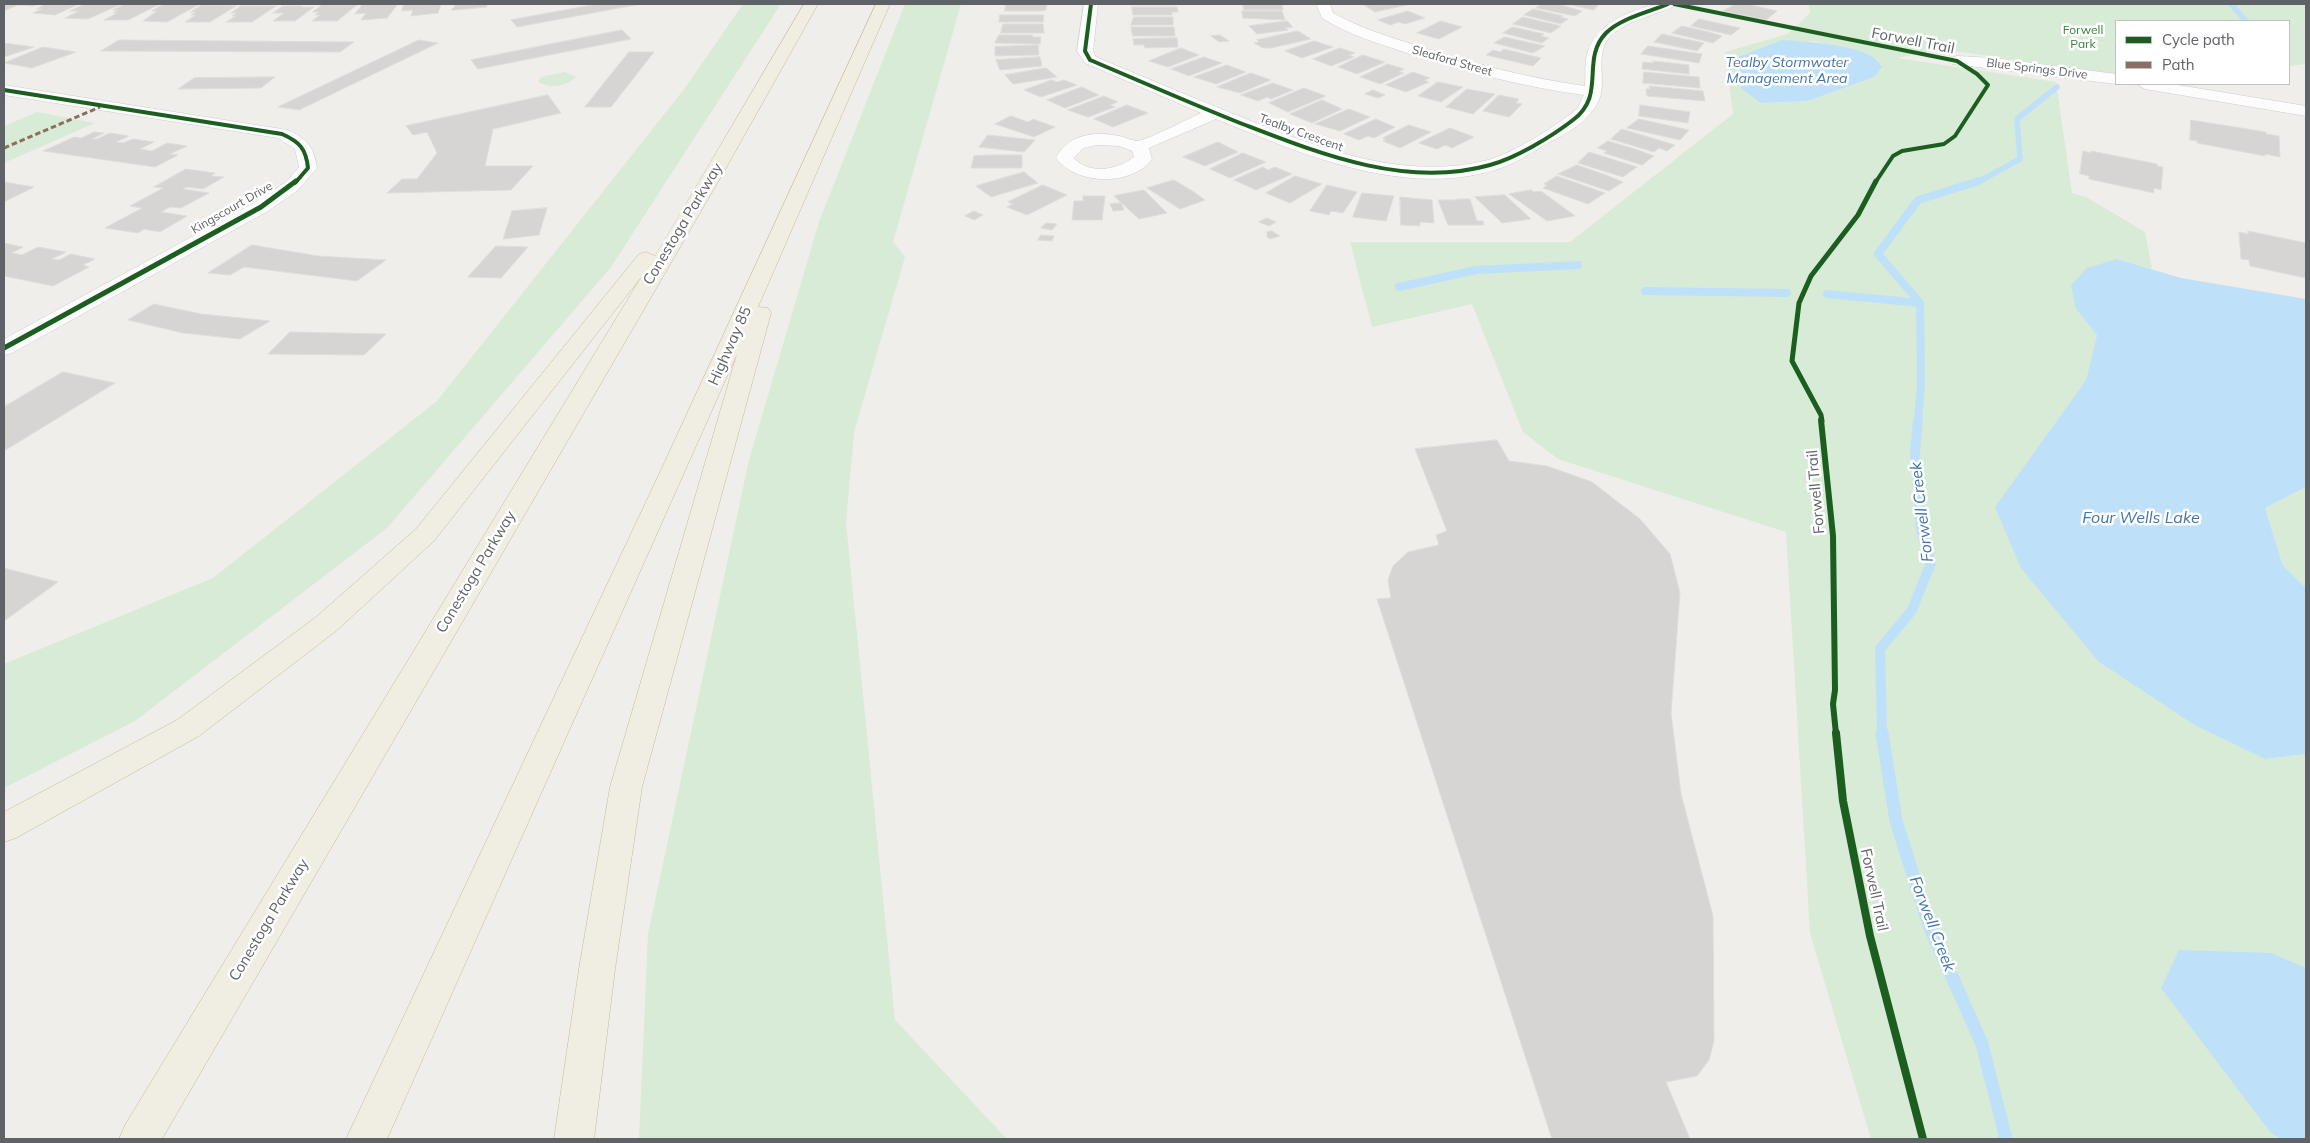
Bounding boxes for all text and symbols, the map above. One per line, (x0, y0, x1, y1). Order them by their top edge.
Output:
legend (2115, 20, 2290, 85)
park label: Forwell Park (2063, 23, 2103, 51)
street label: Forwell Trail (1870, 24, 1956, 58)
text: Cycle path (2162, 30, 2235, 49)
street label: Sleaford Street (1410, 43, 1494, 79)
water label: Tealby Stormwater Management Area (1726, 55, 1848, 88)
text: Path (2162, 55, 2194, 74)
street label: Blue Springs Drive (1986, 56, 2088, 82)
street label: Tealby Crescent (1257, 111, 1345, 155)
street label: Conestoga Parkway (639, 160, 727, 288)
street label: Kingscourt Drive (189, 179, 275, 237)
street label: Highway 85 (705, 304, 755, 388)
street label: Forwell Trail (1803, 449, 1829, 535)
water label: Forwell Creek (1906, 461, 1938, 563)
street label: Conestoga Parkway (432, 508, 520, 636)
water label: Four Wells Lake (2082, 508, 2200, 528)
street label: Forwell Trail (1856, 847, 1892, 933)
street label: Conestoga Parkway (225, 856, 313, 984)
water label: Forwell Creek (1905, 874, 1959, 974)

